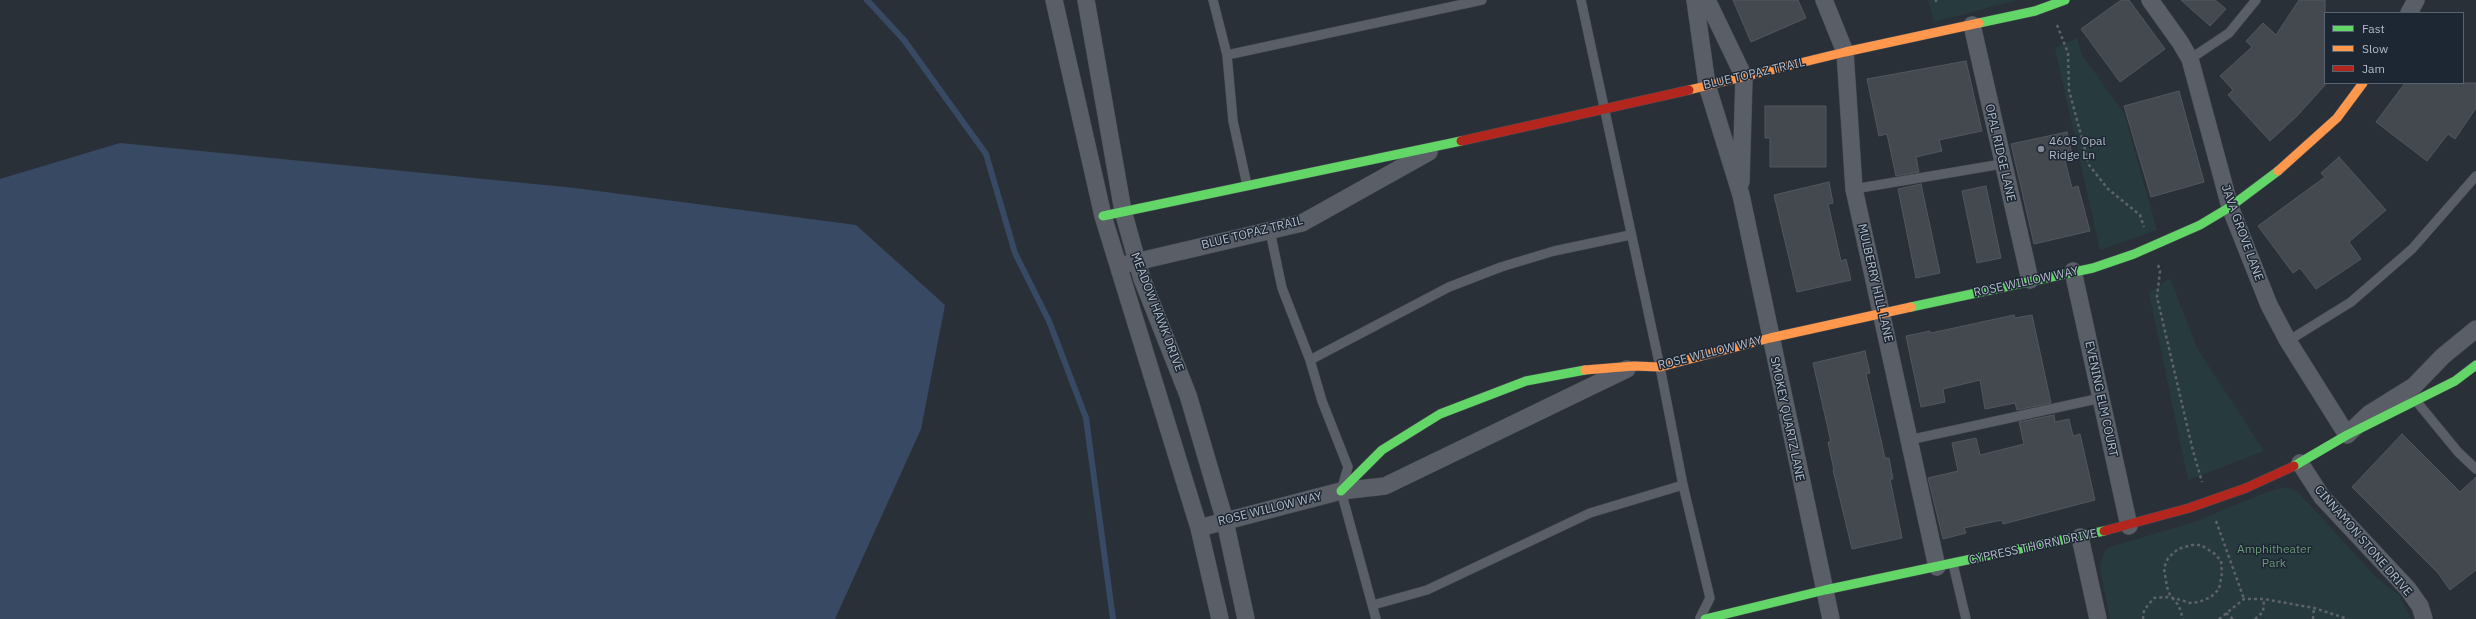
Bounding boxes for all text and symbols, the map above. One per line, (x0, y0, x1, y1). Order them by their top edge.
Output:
legend (2324, 12, 2464, 84)
text: Fast (2362, 21, 2385, 36)
text: Slow (2362, 41, 2388, 56)
street label: BLUE TOPAZ TRAIL (1702, 55, 1806, 93)
text: Jam (2362, 61, 2385, 76)
street label: OPAL RIDGE LANE (1982, 103, 2018, 203)
place label: 4605 Opal Ridge Ln (2049, 135, 2106, 163)
marker: 4605 Opal Ridge Ln (2036, 144, 2046, 154)
street label: JAVA GROVE LANE (2218, 183, 2266, 283)
street label: BLUE TOPAZ TRAIL (1200, 213, 1304, 253)
street label: MULBERRY HILL LANE (1854, 222, 1896, 344)
street label: MEADOW HAWK DRIVE (1128, 250, 1186, 374)
street label: ROSE WILLOW WAY (1972, 264, 2080, 300)
street label: ROSE WILLOW WAY (1656, 333, 1764, 373)
street label: EVENING ELM COURT (2082, 340, 2120, 458)
street label: SMOKEY QUARTZ LANE (1767, 355, 1807, 483)
street label: CINNAMON STONE DRIVE (2311, 483, 2415, 599)
street label: ROSE WILLOW WAY (1216, 489, 1324, 529)
street label: CYPRESS THORN DRIVE (1968, 526, 2098, 568)
park label: Amphitheater Park (2237, 543, 2311, 571)

